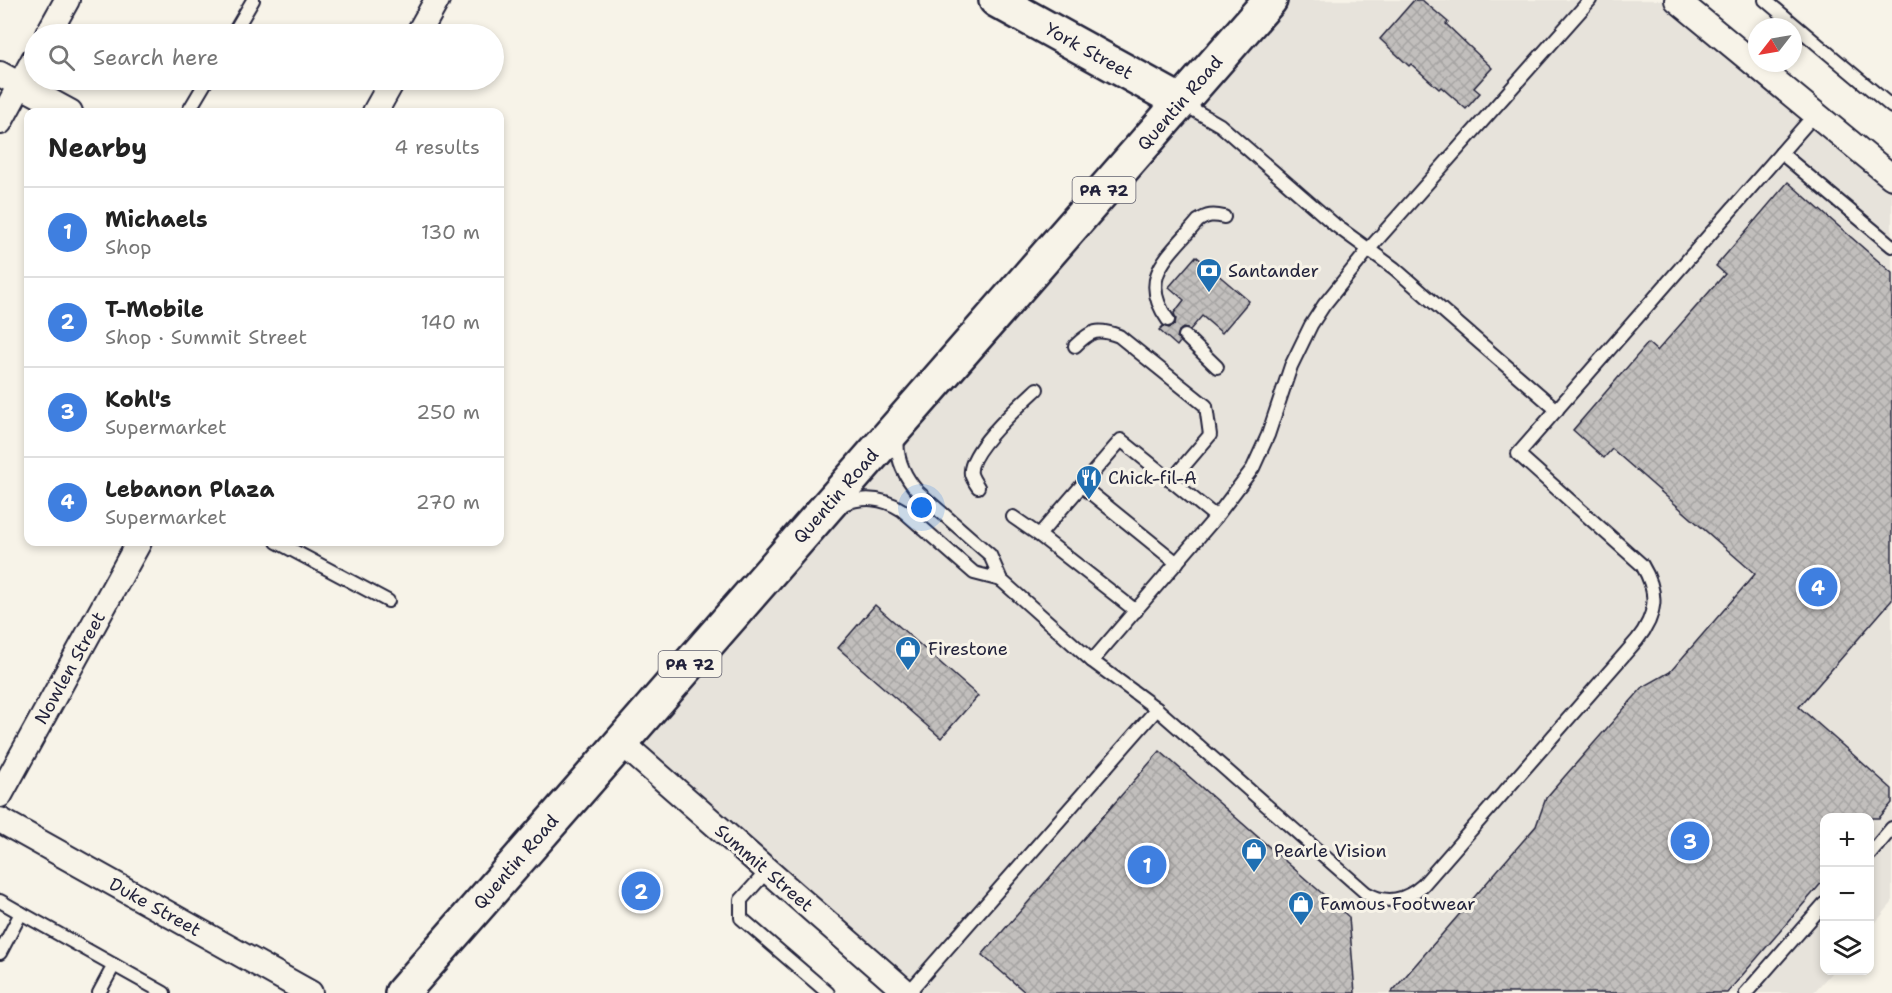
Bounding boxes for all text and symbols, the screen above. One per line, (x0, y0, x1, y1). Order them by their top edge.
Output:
street label: York Street (1041, 17, 1137, 85)
north arrow (1748, 18, 1802, 72)
search box (24, 24, 504, 90)
icon: search (45, 41, 78, 74)
text: Search here (93, 43, 219, 72)
street label: Quentin Road (1132, 50, 1228, 156)
text: Nearby (48, 130, 147, 165)
text: 4 results (394, 134, 480, 160)
road number: PA 72 (1072, 177, 1136, 203)
text: Michaels (105, 205, 208, 234)
text: 1 (63, 219, 72, 245)
text: 130 m (421, 219, 480, 245)
text: Shop (105, 234, 152, 260)
bank icon: Santander (1194, 256, 1224, 294)
place label: Santander (1228, 259, 1319, 283)
text: T-Mobile (105, 295, 204, 324)
text: 2 (61, 309, 75, 335)
text: 140 m (421, 309, 480, 335)
text: Shop · Summit Street (105, 324, 307, 350)
text: Kohl's (105, 385, 171, 414)
text: 3 (61, 399, 75, 425)
text: 250 m (416, 399, 480, 425)
text: Supermarket (105, 414, 227, 440)
street label: Quentin Road (788, 443, 884, 549)
restaurant icon: Chick-fil-A (1074, 463, 1104, 501)
place label: Chick-fil-A (1108, 466, 1197, 490)
text: Lebanon Plaza (105, 475, 275, 504)
text: 4 (61, 489, 75, 515)
text: 270 m (416, 489, 480, 515)
your location (907, 493, 936, 522)
text: Supermarket (105, 504, 227, 530)
pin: 4 (1798, 564, 1838, 610)
street label: Nowlen Street (29, 607, 111, 729)
shop icon: Firestone (893, 634, 923, 672)
place label: Firestone (928, 637, 1008, 661)
road number: PA 72 (658, 651, 722, 677)
street label: Quentin Road (468, 809, 564, 915)
map controls (1820, 813, 1874, 975)
button: + (1820, 813, 1874, 867)
pin: 3 (1670, 818, 1710, 864)
street label: Summit Street (710, 819, 818, 917)
shop icon: Pearle Vision (1239, 836, 1269, 874)
place label: Pearle Vision (1274, 839, 1386, 863)
pin: 1 (1128, 842, 1166, 888)
button: − (1820, 867, 1874, 921)
pin: 2 (622, 868, 660, 914)
street label: Duke Street (105, 872, 205, 942)
shop icon: Famous Footwear (1286, 889, 1316, 927)
place label: Famous Footwear (1320, 892, 1476, 916)
button: layers (1820, 921, 1874, 975)

